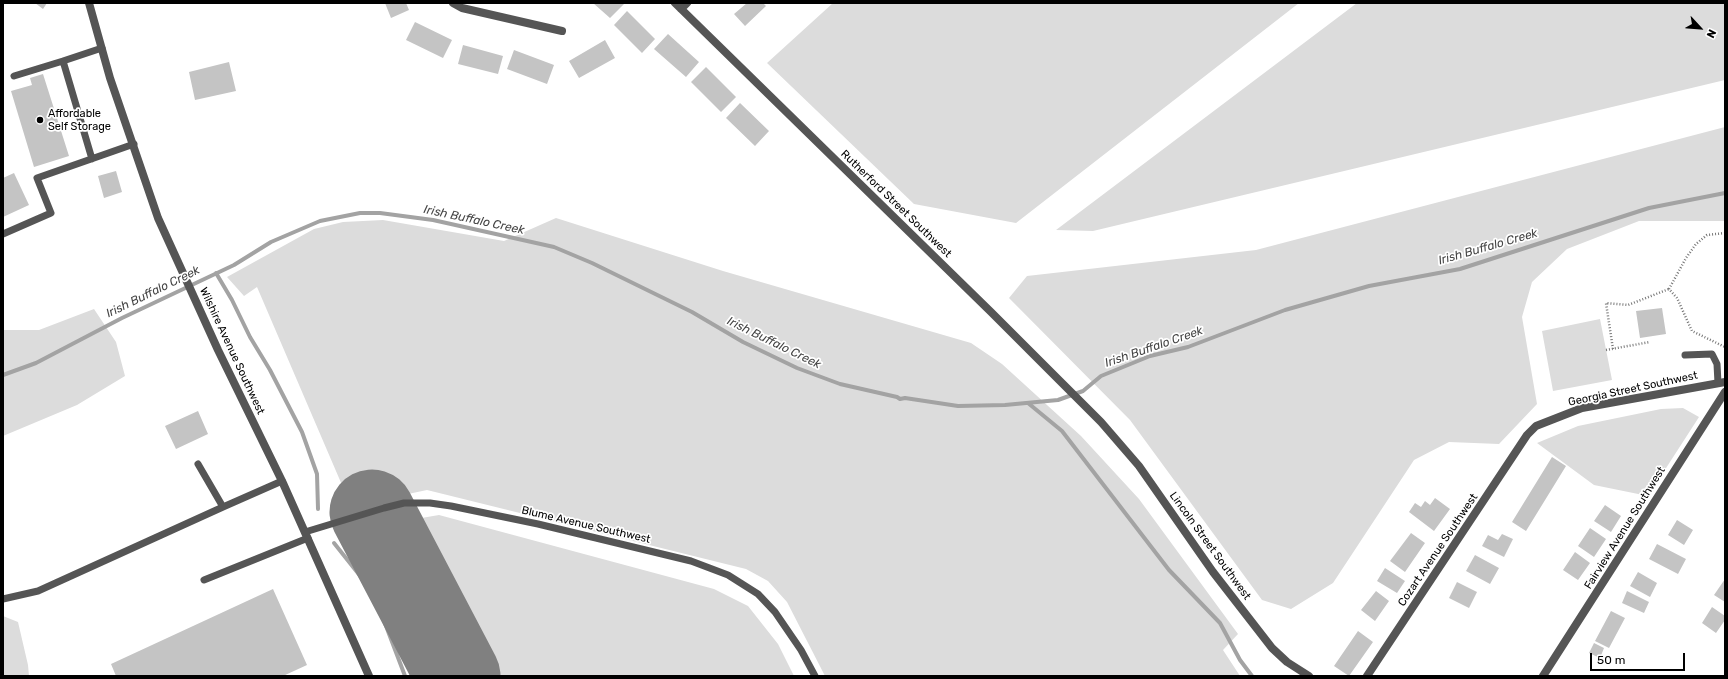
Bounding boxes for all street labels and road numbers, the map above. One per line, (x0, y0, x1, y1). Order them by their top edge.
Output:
street label: Rutherford Street Southwest (838, 148, 954, 260)
street label: Wilshire Avenue Southwest (197, 285, 267, 417)
street label: Georgia Street Southwest (1567, 369, 1699, 409)
street label: Fairview Avenue Southwest (1582, 464, 1668, 592)
street label: Lincoln Street Southwest (1166, 490, 1254, 602)
street label: Cozart Avenue Southwest (1395, 491, 1481, 609)
street label: Blume Avenue Southwest (520, 504, 652, 546)

